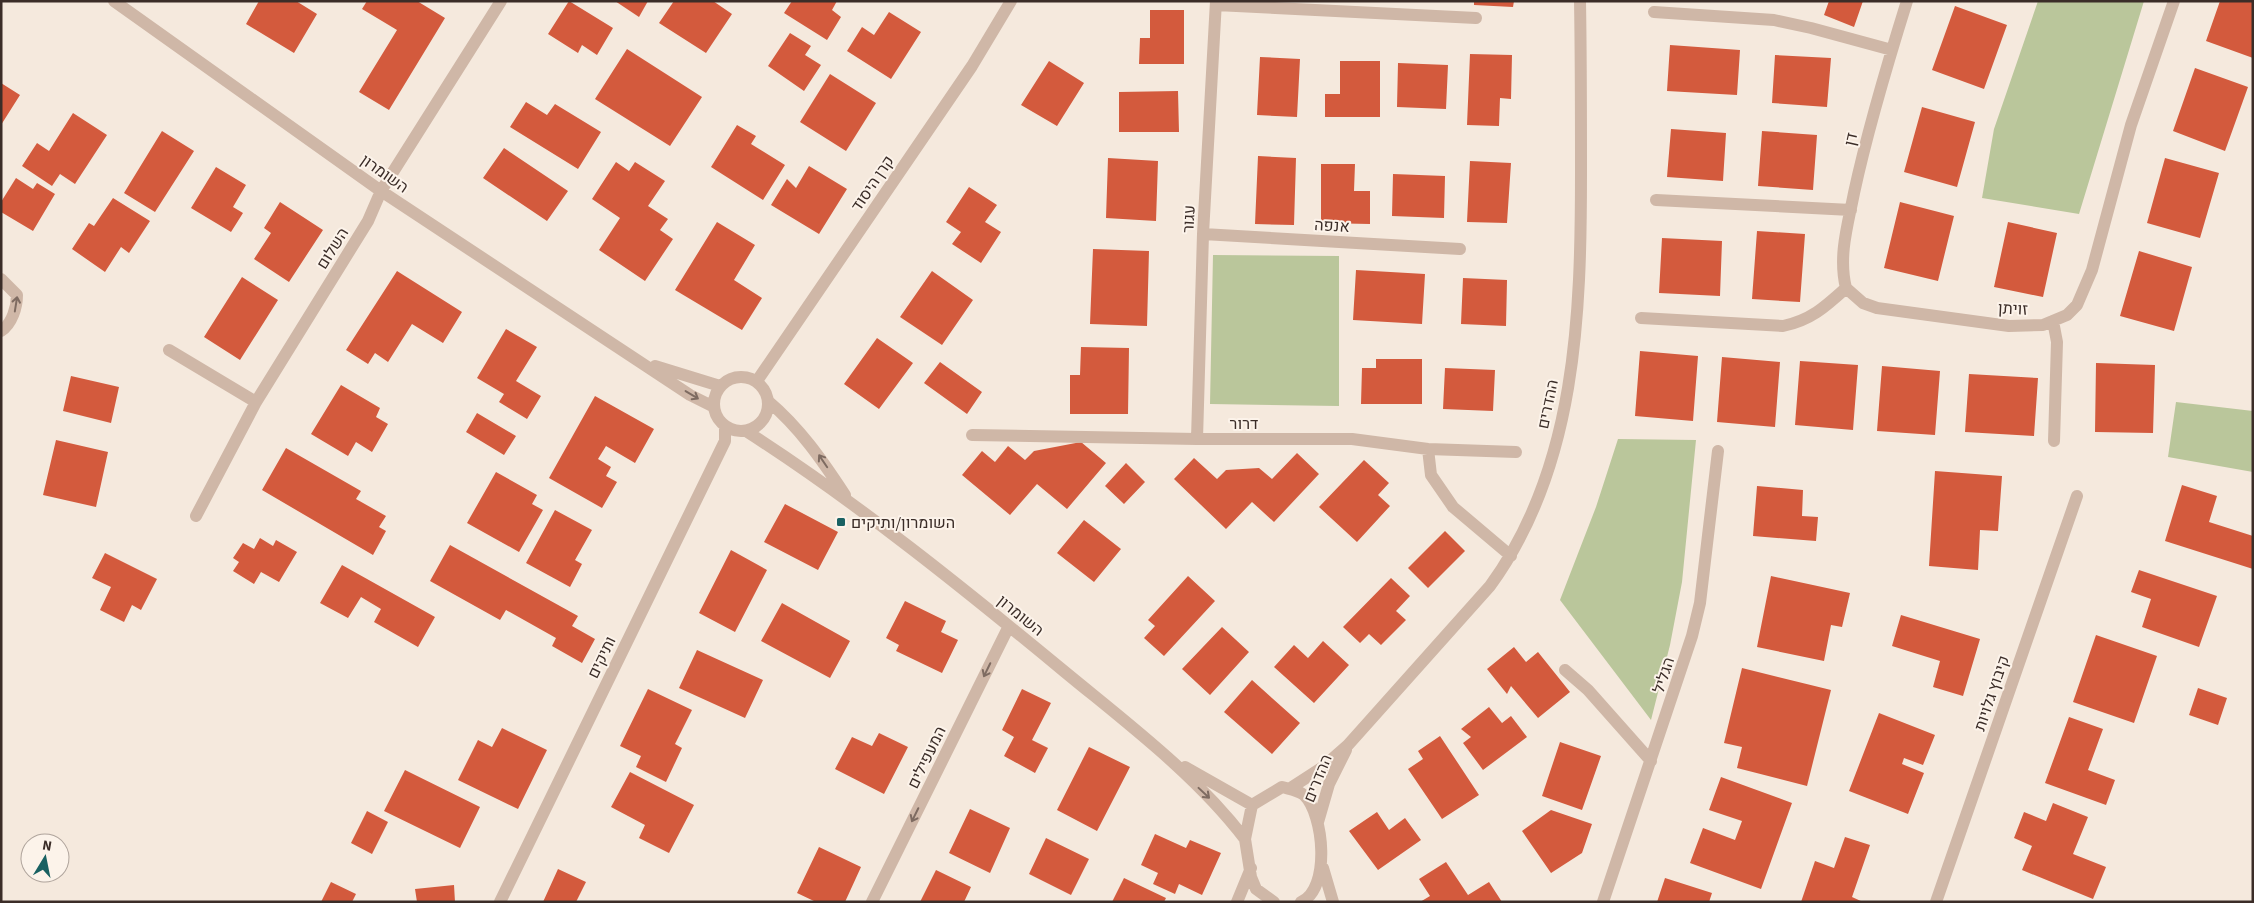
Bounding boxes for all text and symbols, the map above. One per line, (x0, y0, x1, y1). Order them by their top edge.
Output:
street label: דן (1839, 130, 1863, 148)
street label: השומרון (356, 149, 413, 198)
street label: קרן היסוד (846, 151, 900, 216)
street label: עגור (1177, 204, 1201, 234)
street label: אנפה (1314, 214, 1350, 238)
street label: השלום (312, 224, 354, 274)
one-way arrow (11, 296, 21, 312)
street label: זויתן (1997, 297, 2029, 321)
street label: ההדרים (1532, 377, 1564, 431)
one-way arrow (685, 391, 699, 401)
street label: דרור (1230, 413, 1258, 435)
one-way arrow (817, 454, 827, 468)
place label: השומרון/ותיקים (851, 512, 955, 534)
marker: השומרון/ותיקים (835, 516, 847, 528)
street label: השומרון (992, 590, 1048, 641)
street label: ותיקים (582, 633, 622, 682)
street label: קיבוץ גלויות (1969, 653, 2015, 734)
street label: הגליל (1648, 654, 1680, 696)
one-way arrow (982, 662, 992, 677)
street label: המעפילים (902, 723, 951, 792)
street label: ההדרים (1298, 751, 1337, 806)
one-way arrow (1198, 787, 1210, 799)
one-way arrow (910, 807, 919, 822)
north arrow (20, 833, 70, 883)
text: N (41, 836, 53, 857)

